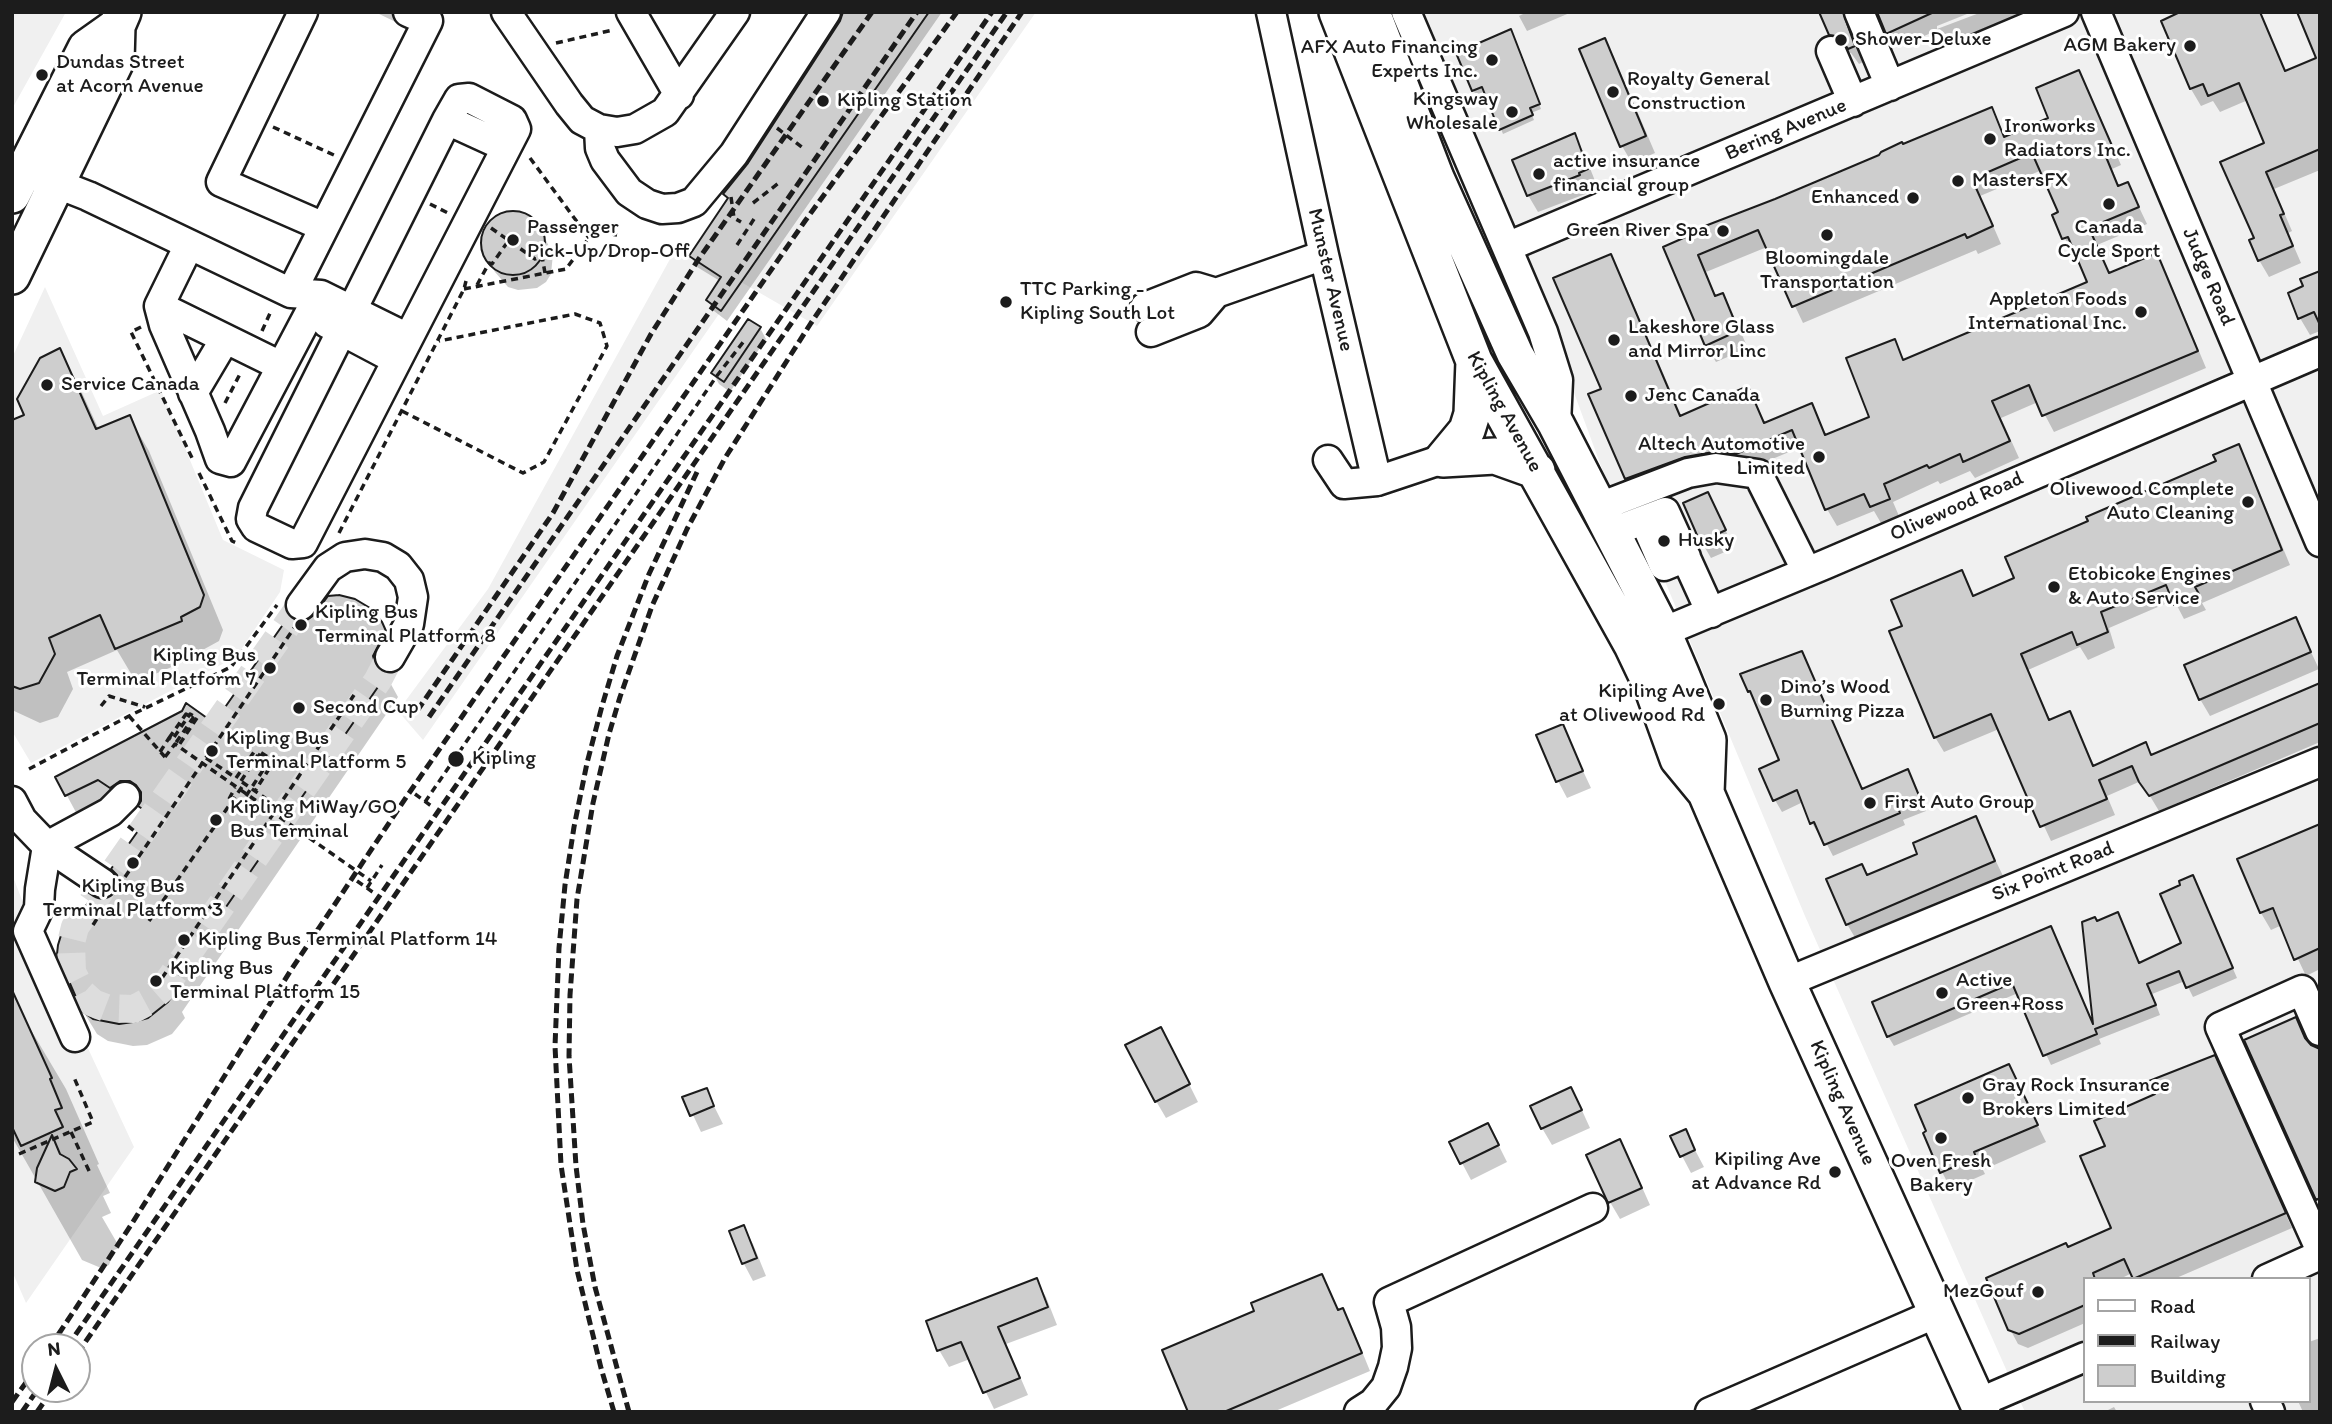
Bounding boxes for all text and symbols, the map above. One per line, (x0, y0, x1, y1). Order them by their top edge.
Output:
place label: Shower-Deluxe (1855, 27, 1991, 53)
marker: Shower-Deluxe (1833, 32, 1849, 48)
place label: AGM Bakery (2063, 33, 2176, 59)
place label: AFX Auto Financing Experts Inc. (1301, 35, 1478, 85)
marker: AGM Bakery (2182, 38, 2198, 54)
place label: Dundas Street at Acorn Avenue (56, 50, 204, 100)
marker: AFX Auto Financing Experts Inc. (1484, 52, 1500, 68)
marker: Dundas Street at Acorn Avenue (34, 67, 50, 83)
place label: Royalty General Construction (1627, 67, 1770, 117)
marker: Royalty General Construction (1605, 84, 1621, 100)
place label: Kingsway Wholesale (1406, 87, 1498, 137)
place label: Kipling Station (837, 88, 972, 114)
marker: Kipling Station (815, 93, 831, 109)
street label: Bering Avenue (1721, 93, 1851, 167)
marker: Kingsway Wholesale (1504, 104, 1520, 120)
place label: Ironworks Radiators Inc. (2004, 114, 2131, 164)
marker: Ironworks Radiators Inc. (1982, 131, 1998, 147)
place label: active insurance financial group (1553, 149, 1700, 199)
marker: active insurance financial group (1531, 166, 1547, 182)
place label: MastersFX (1972, 168, 2068, 194)
marker: MastersFX (1950, 173, 1966, 189)
place label: Enhanced (1811, 185, 1899, 211)
marker: Enhanced (1905, 190, 1921, 206)
marker: Canada Cycle Sport (2101, 196, 2117, 212)
street label: Munster Avenue (1301, 206, 1359, 354)
place label: Passenger Pick-Up/Drop-Off (527, 215, 689, 265)
place label: Canada Cycle Sport (2058, 215, 2160, 265)
place label: Green River Spa (1566, 218, 1709, 244)
marker: Green River Spa (1715, 223, 1731, 239)
street label: Judge Road (2176, 224, 2240, 330)
marker: Bloomingdale Transportation (1819, 227, 1835, 243)
marker: Passenger Pick-Up/Drop-Off (505, 232, 521, 248)
place label: Bloomingdale Transportation (1760, 246, 1894, 296)
place label: TTC Parking - Kipling South Lot (1020, 277, 1175, 327)
place label: Appleton Foods International Inc. (1968, 287, 2127, 337)
marker: TTC Parking - Kipling South Lot (998, 294, 1014, 310)
marker: Appleton Foods International Inc. (2133, 304, 2149, 320)
place label: Lakeshore Glass and Mirror Linc (1628, 315, 1775, 365)
marker: Lakeshore Glass and Mirror Linc (1606, 332, 1622, 348)
street label: Kipling Avenue (1460, 347, 1548, 477)
place label: Service Canada (61, 372, 200, 398)
marker: Service Canada (39, 377, 55, 393)
place label: Jenc Canada (1645, 383, 1760, 409)
marker: Jenc Canada (1623, 388, 1639, 404)
place label: Altech Automotive Limited (1638, 432, 1805, 482)
marker: Altech Automotive Limited (1811, 449, 1827, 465)
street label: Olivewood Road (1886, 466, 2028, 548)
place label: Olivewood Complete Auto Cleaning (2050, 477, 2234, 527)
marker: Olivewood Complete Auto Cleaning (2240, 494, 2256, 510)
place label: Husky (1678, 528, 1734, 554)
marker: Husky (1656, 533, 1672, 549)
place label: Etobicoke Engines & Auto Service (2068, 562, 2231, 612)
marker: Etobicoke Engines & Auto Service (2046, 579, 2062, 595)
place label: Kipling Bus Terminal Platform 8 (315, 600, 496, 650)
marker: Kipling Bus Terminal Platform 8 (293, 617, 309, 633)
place label: Kipling Bus Terminal Platform 7 (76, 643, 256, 693)
marker: Kipling Bus Terminal Platform 7 (262, 660, 278, 676)
place label: Dino’s Wood Burning Pizza (1780, 675, 1904, 725)
place label: Kipiling Ave at Olivewood Rd (1559, 679, 1705, 729)
marker: Dino’s Wood Burning Pizza (1758, 692, 1774, 708)
place label: Second Cup (313, 695, 419, 721)
marker: Kipiling Ave at Olivewood Rd (1711, 696, 1727, 712)
marker: Second Cup (291, 700, 307, 716)
place label: Kipling Bus Terminal Platform 5 (226, 726, 406, 776)
marker: Kipling Bus Terminal Platform 5 (204, 743, 220, 759)
place label: Kipling (472, 746, 536, 772)
marker: Kipling (446, 749, 466, 769)
place label: First Auto Group (1884, 790, 2034, 816)
place label: Kipling MiWay/GO Bus Terminal (230, 795, 397, 845)
marker: First Auto Group (1862, 795, 1878, 811)
marker: Kipling MiWay/GO Bus Terminal (208, 812, 224, 828)
street label: Six Point Road (1988, 836, 2118, 908)
marker: Kipling Bus Terminal Platform 3 (125, 855, 141, 871)
place label: Kipling Bus Terminal Platform 3 (43, 874, 223, 924)
place label: Kipling Bus Terminal Platform 14 (198, 927, 497, 953)
marker: Kipling Bus Terminal Platform 14 (176, 932, 192, 948)
place label: Kipling Bus Terminal Platform 15 (170, 956, 360, 1006)
place label: Active Green+Ross (1956, 968, 2064, 1018)
marker: Kipling Bus Terminal Platform 15 (148, 973, 164, 989)
marker: Active Green+Ross (1934, 985, 1950, 1001)
street label: Kipling Avenue (1803, 1037, 1881, 1169)
place label: Gray Rock Insurance Brokers Limited (1982, 1073, 2170, 1123)
marker: Gray Rock Insurance Brokers Limited (1960, 1090, 1976, 1106)
marker: Oven Fresh Bakery (1933, 1130, 1949, 1146)
place label: Kipiling Ave at Advance Rd (1691, 1147, 1821, 1197)
place label: Oven Fresh Bakery (1891, 1149, 1991, 1199)
marker: Kipiling Ave at Advance Rd (1827, 1164, 1843, 1180)
legend (2084, 1277, 2311, 1403)
place label: MezGouf (1943, 1279, 2024, 1305)
marker: MezGouf (2030, 1284, 2046, 1300)
text: Road (2150, 1293, 2195, 1318)
text: Railway (2150, 1328, 2220, 1353)
north arrow (21, 1333, 91, 1403)
text: N (46, 1337, 62, 1361)
text: Building (2150, 1363, 2226, 1388)

